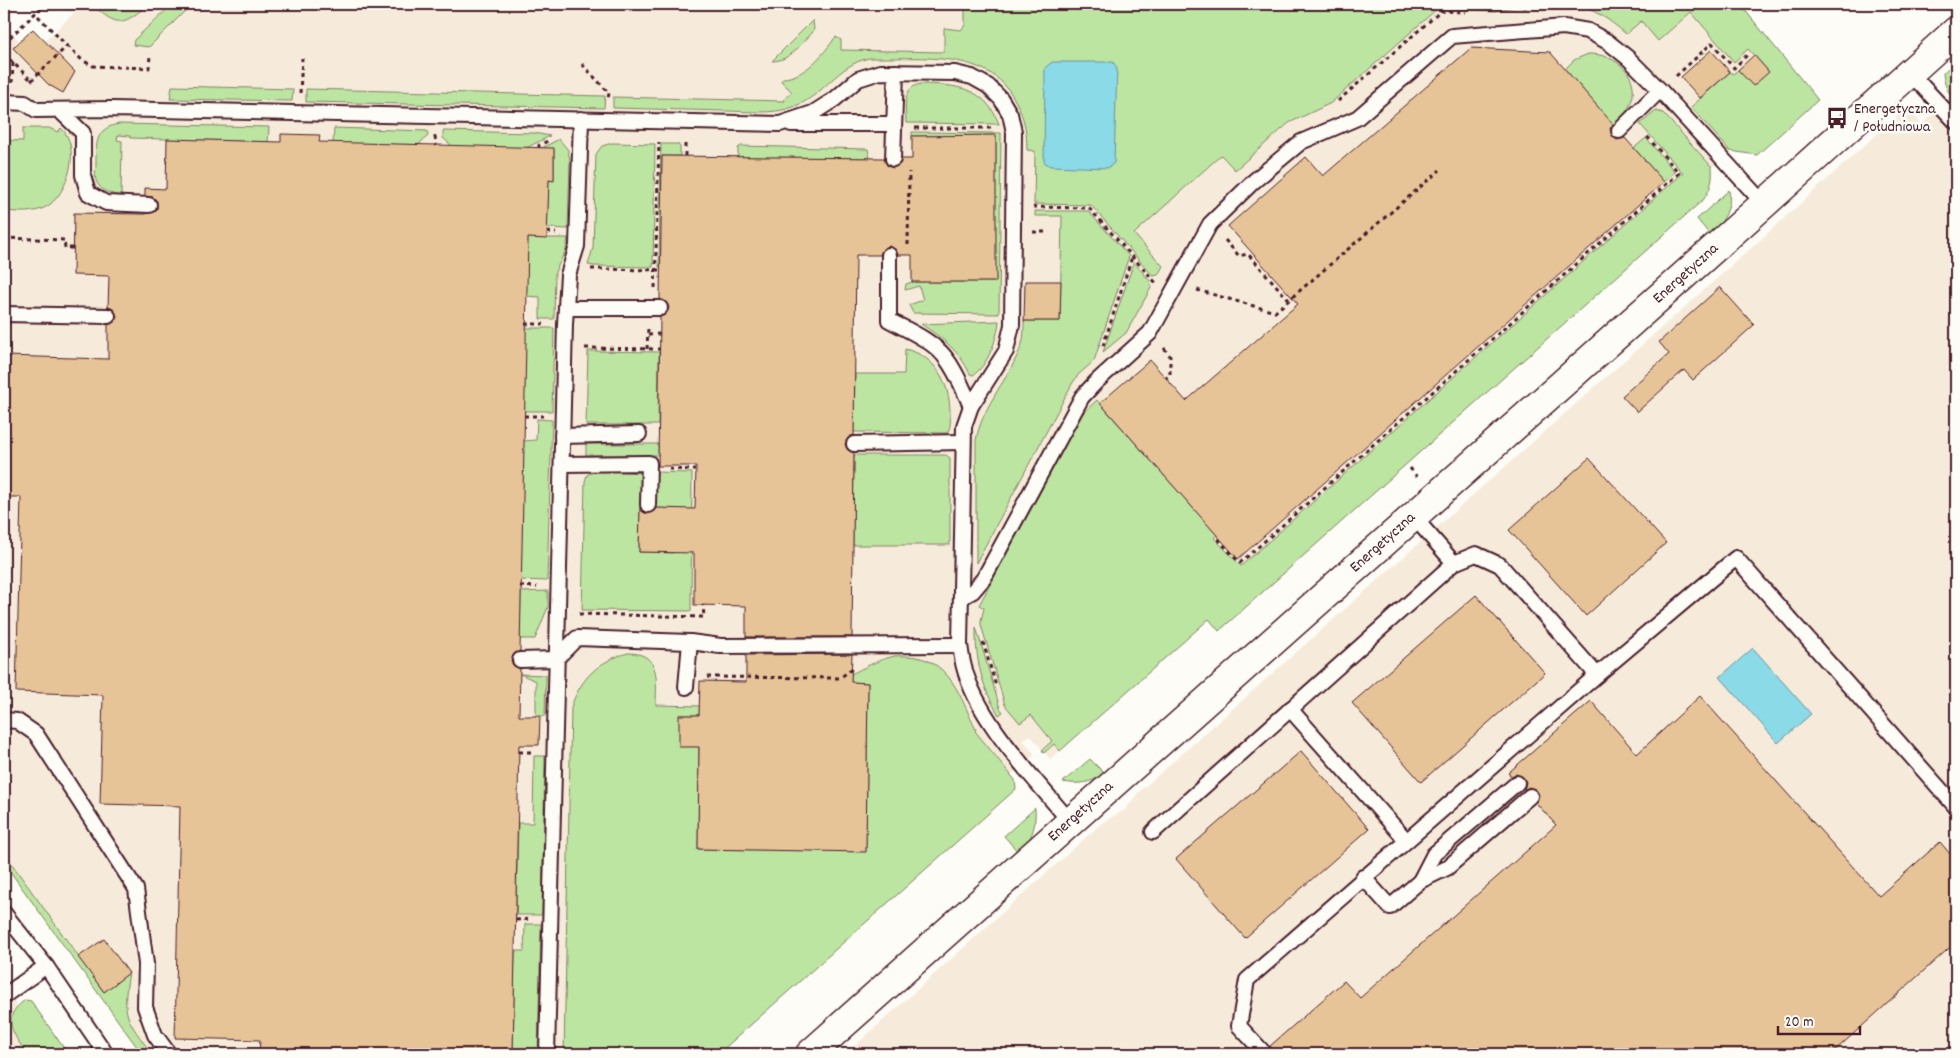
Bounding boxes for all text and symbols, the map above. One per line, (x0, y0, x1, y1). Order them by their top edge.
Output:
place label: Energetyczna / Południowa (1854, 98, 1936, 139)
bus stop icon: Energetyczna / Południowa (1824, 105, 1850, 131)
street label: Energetyczna (1648, 238, 1724, 310)
street label: Energetyczna (1345, 507, 1421, 579)
street label: Energetyczna (1043, 776, 1119, 848)
scale bar (1778, 1003, 1860, 1035)
text: 20 m (1785, 1012, 1813, 1034)

